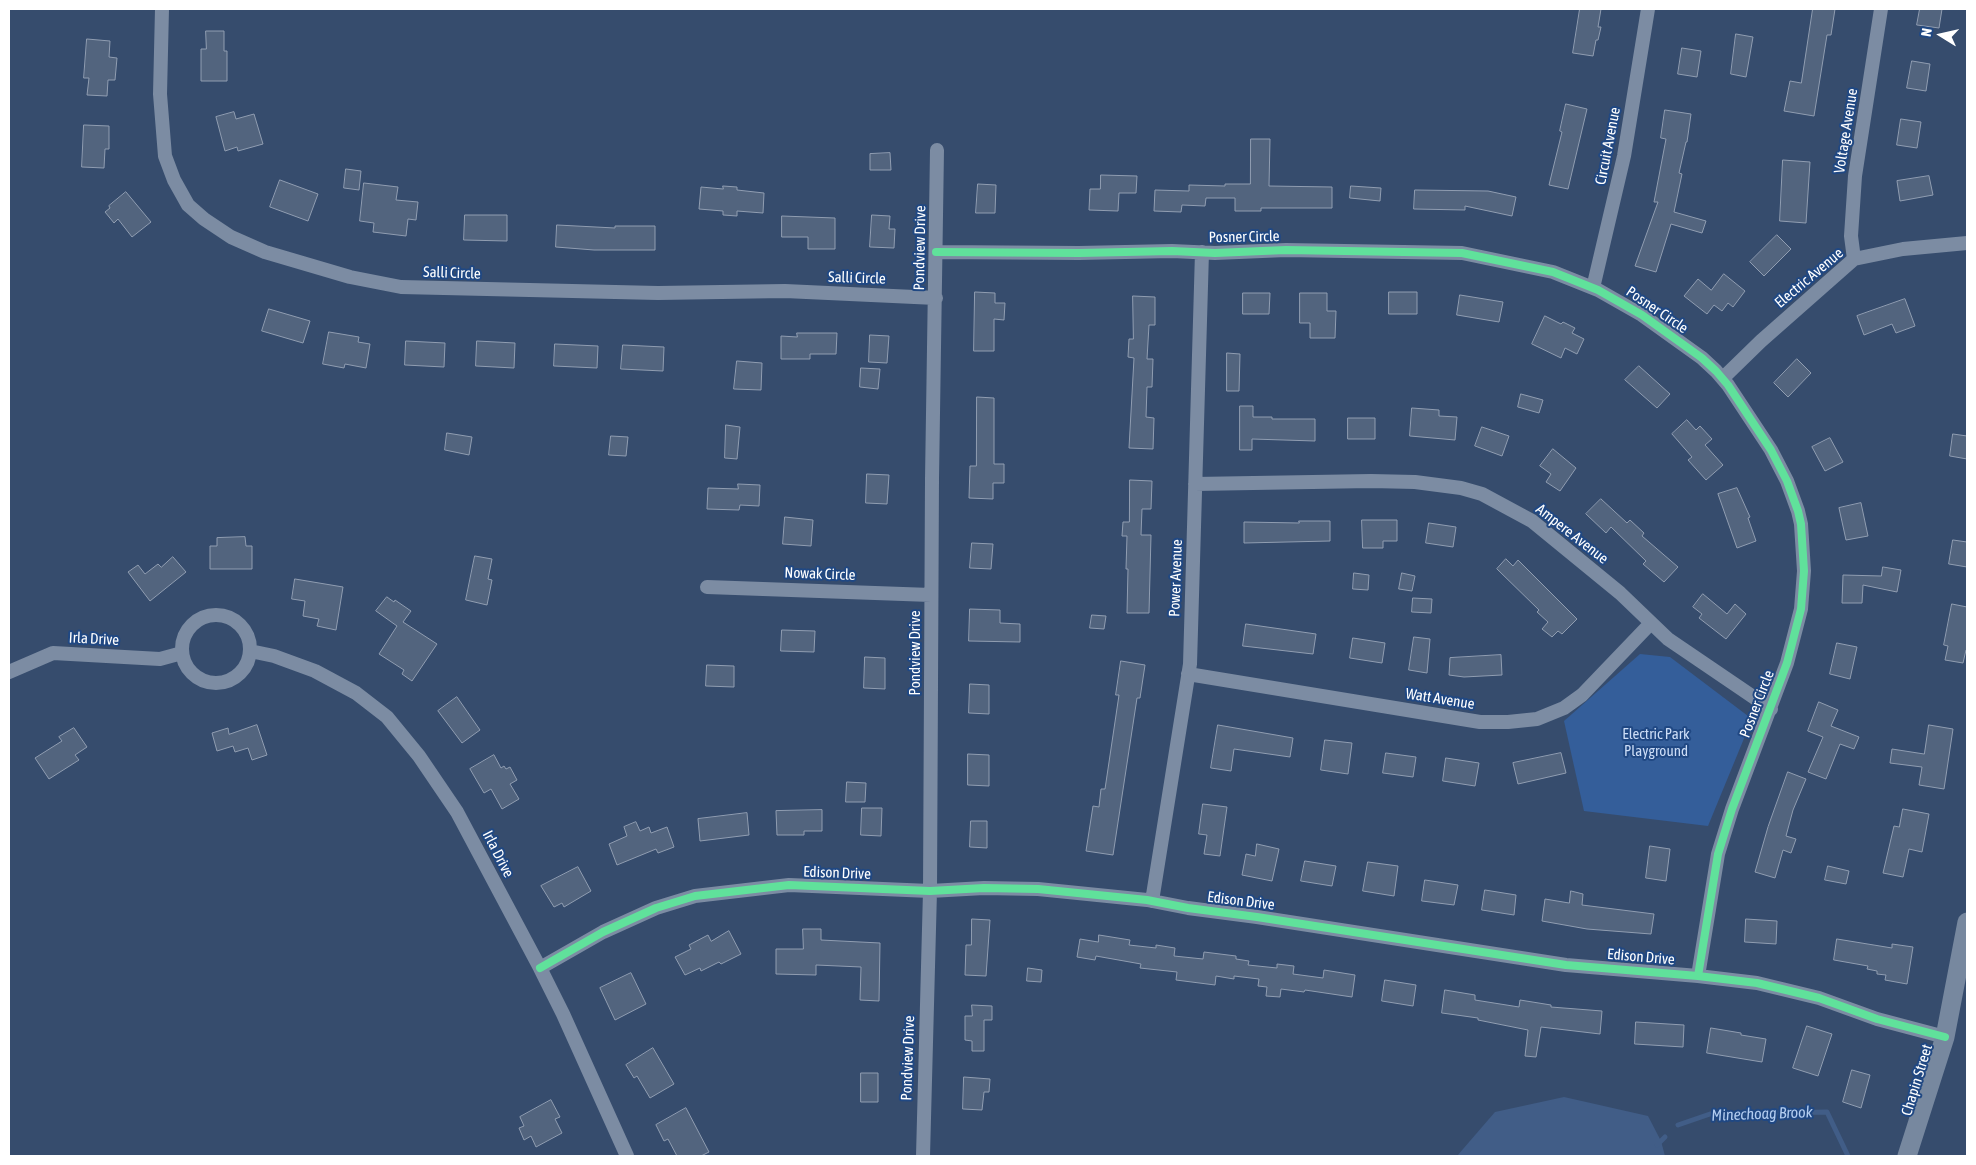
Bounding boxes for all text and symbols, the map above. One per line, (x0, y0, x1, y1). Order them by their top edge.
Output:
north arrow (1916, 10, 1966, 60)
text: N (1918, 27, 1935, 38)
street label: Voltage Avenue (1830, 87, 1862, 175)
street label: Circuit Avenue (1592, 106, 1624, 186)
street label: Pondview Drive (910, 205, 930, 291)
street label: Posner Circle (1208, 227, 1280, 247)
street label: Electric Avenue (1771, 244, 1847, 312)
street label: Salli Circle (423, 263, 481, 283)
street label: Salli Circle (828, 268, 886, 288)
street label: Posner Circle (1623, 283, 1691, 337)
street label: Ampere Avenue (1532, 500, 1612, 568)
street label: Power Avenue (1166, 539, 1186, 617)
street label: Nowak Circle (784, 564, 856, 584)
street label: Pondview Drive (906, 610, 924, 696)
street label: Irla Drive (68, 629, 120, 649)
street label: Posner Circle (1736, 668, 1778, 740)
street label: Watt Avenue (1404, 685, 1476, 713)
park label: Electric Park Playground (1622, 725, 1690, 760)
street label: Irla Drive (479, 827, 517, 881)
street label: Edison Drive (803, 863, 871, 883)
street label: Edison Drive (1206, 888, 1276, 914)
street label: Edison Drive (1606, 945, 1676, 969)
street label: Pondview Drive (898, 1015, 918, 1101)
street label: Chapin Street (1898, 1042, 1936, 1118)
water label: Minechoag Brook (1711, 1103, 1813, 1125)

